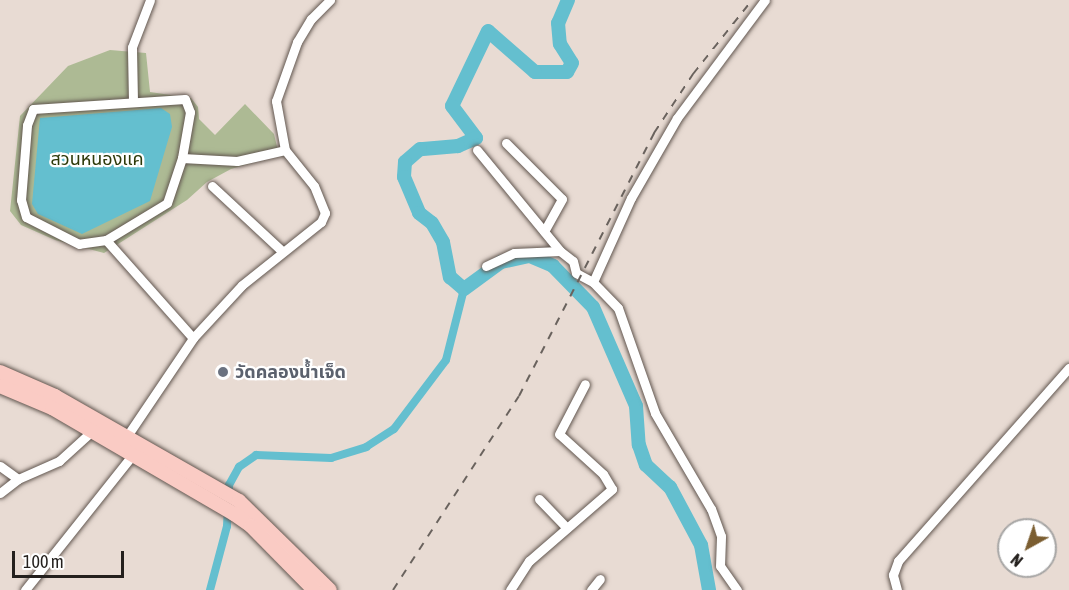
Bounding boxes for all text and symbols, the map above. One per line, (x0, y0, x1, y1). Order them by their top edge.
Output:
park label: สวนหนองแค (51, 148, 143, 170)
place label: วัดคลองน้ำเจ็ด (235, 361, 346, 383)
marker: วัดคลองน้ำเจ็ด (216, 365, 230, 379)
north arrow (997, 518, 1057, 578)
scale bar (15, 539, 128, 577)
text: N (1007, 550, 1026, 570)
text: 100 m (23, 551, 64, 572)

